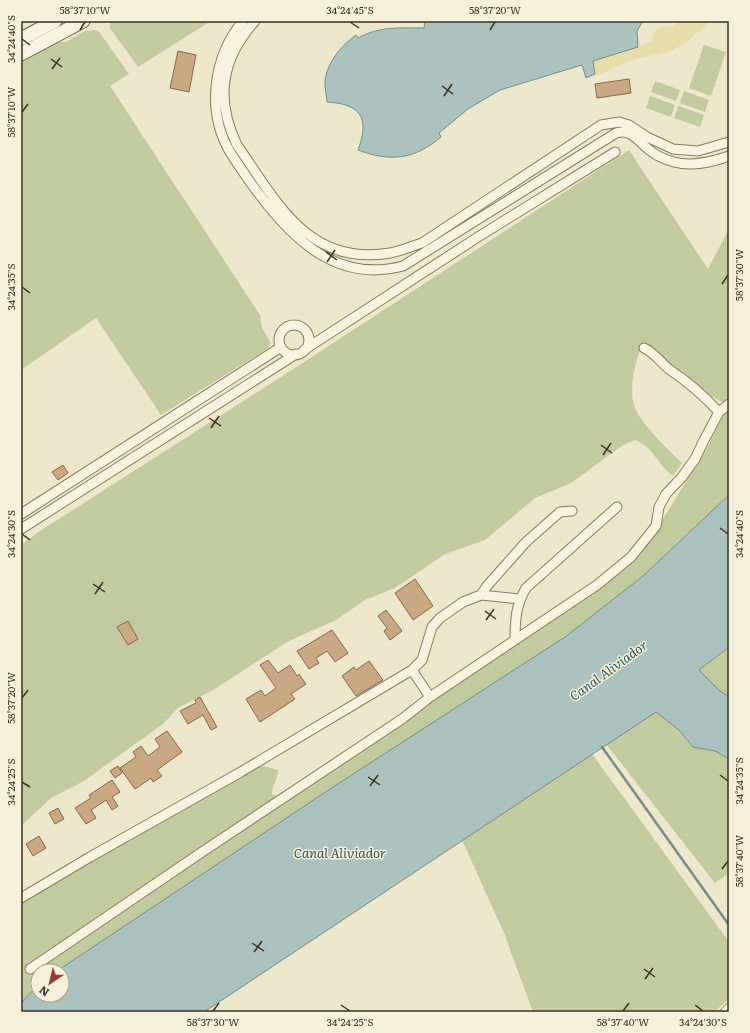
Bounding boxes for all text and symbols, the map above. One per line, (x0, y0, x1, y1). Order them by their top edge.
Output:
text: 58°37'10"W (59, 2, 111, 17)
text: 34°24'45"S (326, 2, 374, 17)
text: 58°37'20"W (469, 2, 521, 17)
text: 34°24'40"S (3, 15, 18, 63)
text: 58°37'10"W (3, 86, 18, 138)
text: 58°37'30"W (731, 249, 746, 301)
text: 34°24'35"S (3, 263, 18, 311)
text: 34°24'30"S (3, 510, 18, 558)
text: 34°24'40"S (731, 510, 746, 558)
water label: Canal Aliviador (565, 635, 651, 705)
text: 58°37'20"W (3, 672, 18, 724)
text: 34°24'35"S (731, 757, 746, 805)
text: 34°24'25"S (3, 759, 18, 805)
text: 58°37'40"W (731, 835, 746, 887)
water label: Canal Aliviador (294, 843, 386, 862)
north arrow (30, 963, 70, 1003)
text: N (35, 983, 52, 1001)
text: 58°37'30"W (187, 1014, 239, 1029)
text: 34°24'25"S (327, 1014, 373, 1029)
text: 58°37'40"W (597, 1014, 649, 1029)
text: 34°24'30"S (679, 1014, 727, 1029)

